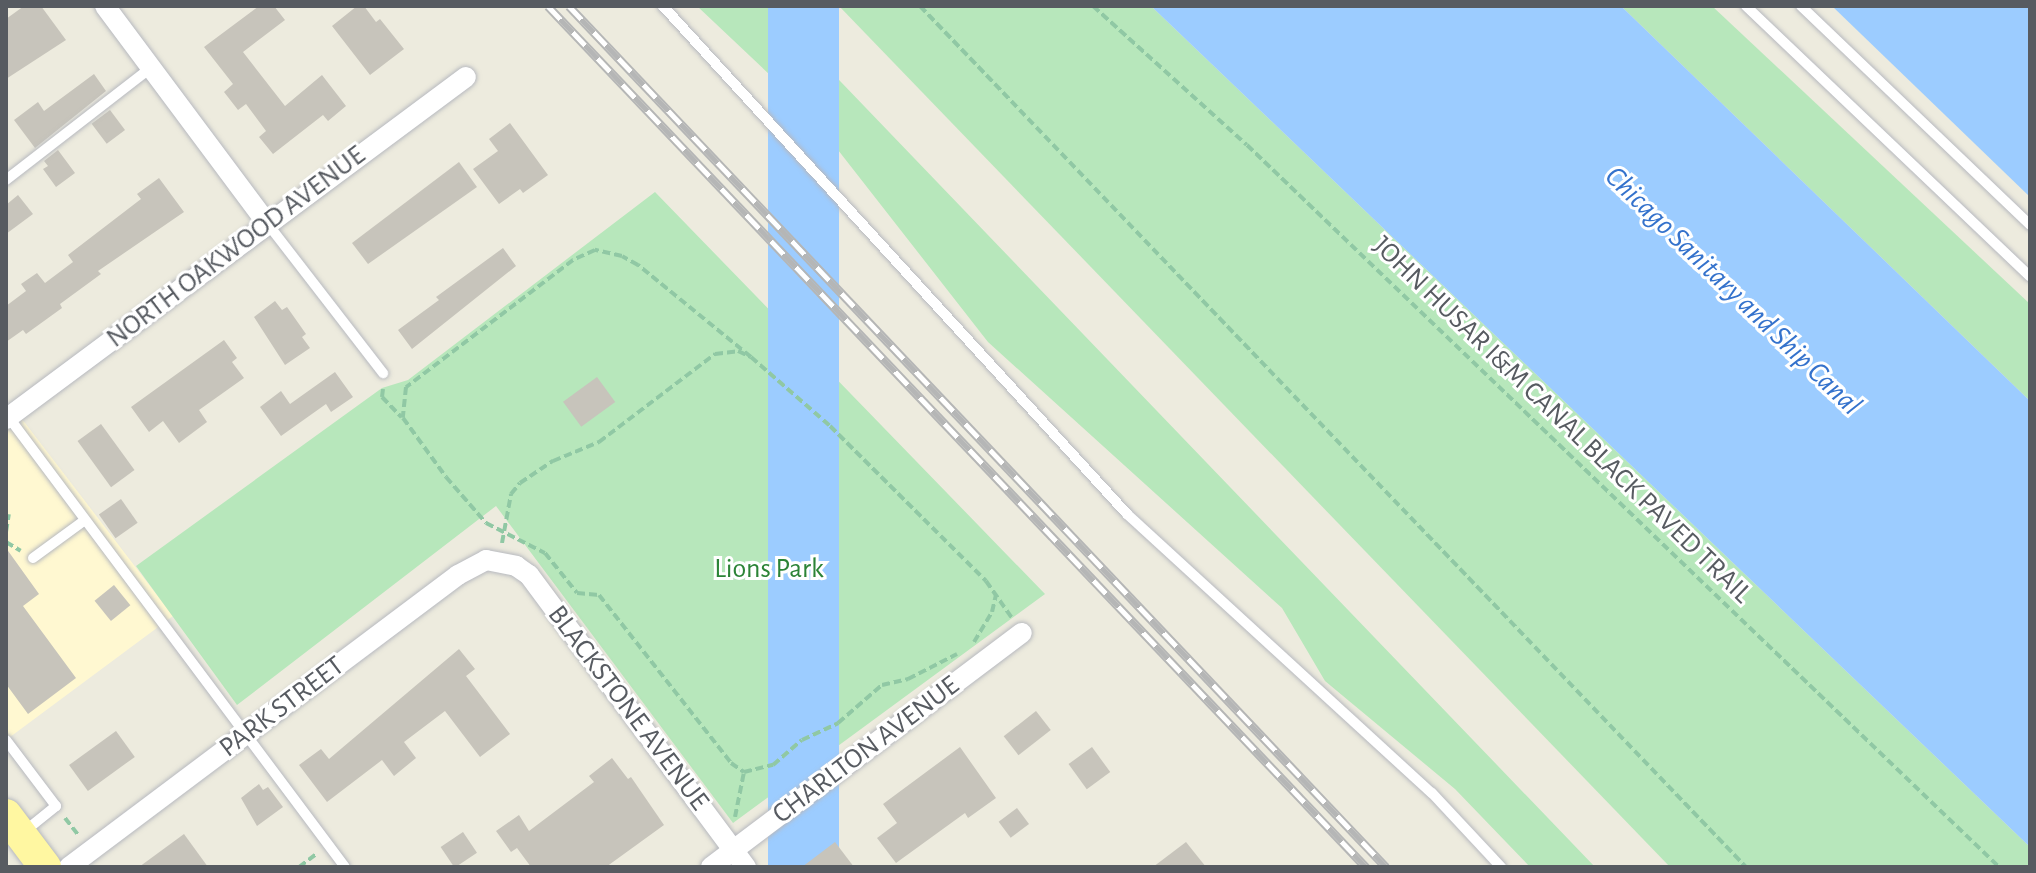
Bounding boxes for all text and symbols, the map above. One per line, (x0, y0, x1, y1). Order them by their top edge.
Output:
street label: NORTH OAKWOOD AVENUE (100, 139, 372, 355)
water label: Chicago Sanitary and Ship Canal (1597, 159, 1869, 423)
street label: JOHN HUSAR I&M CANAL BLACK PAVED TRAIL (1366, 230, 1758, 610)
park label: Lions Park (714, 552, 824, 586)
street label: BLACKSTONE AVENUE (540, 599, 716, 817)
street label: PARK STREET (213, 649, 351, 765)
street label: CHARLTON AVENUE (766, 669, 966, 831)

